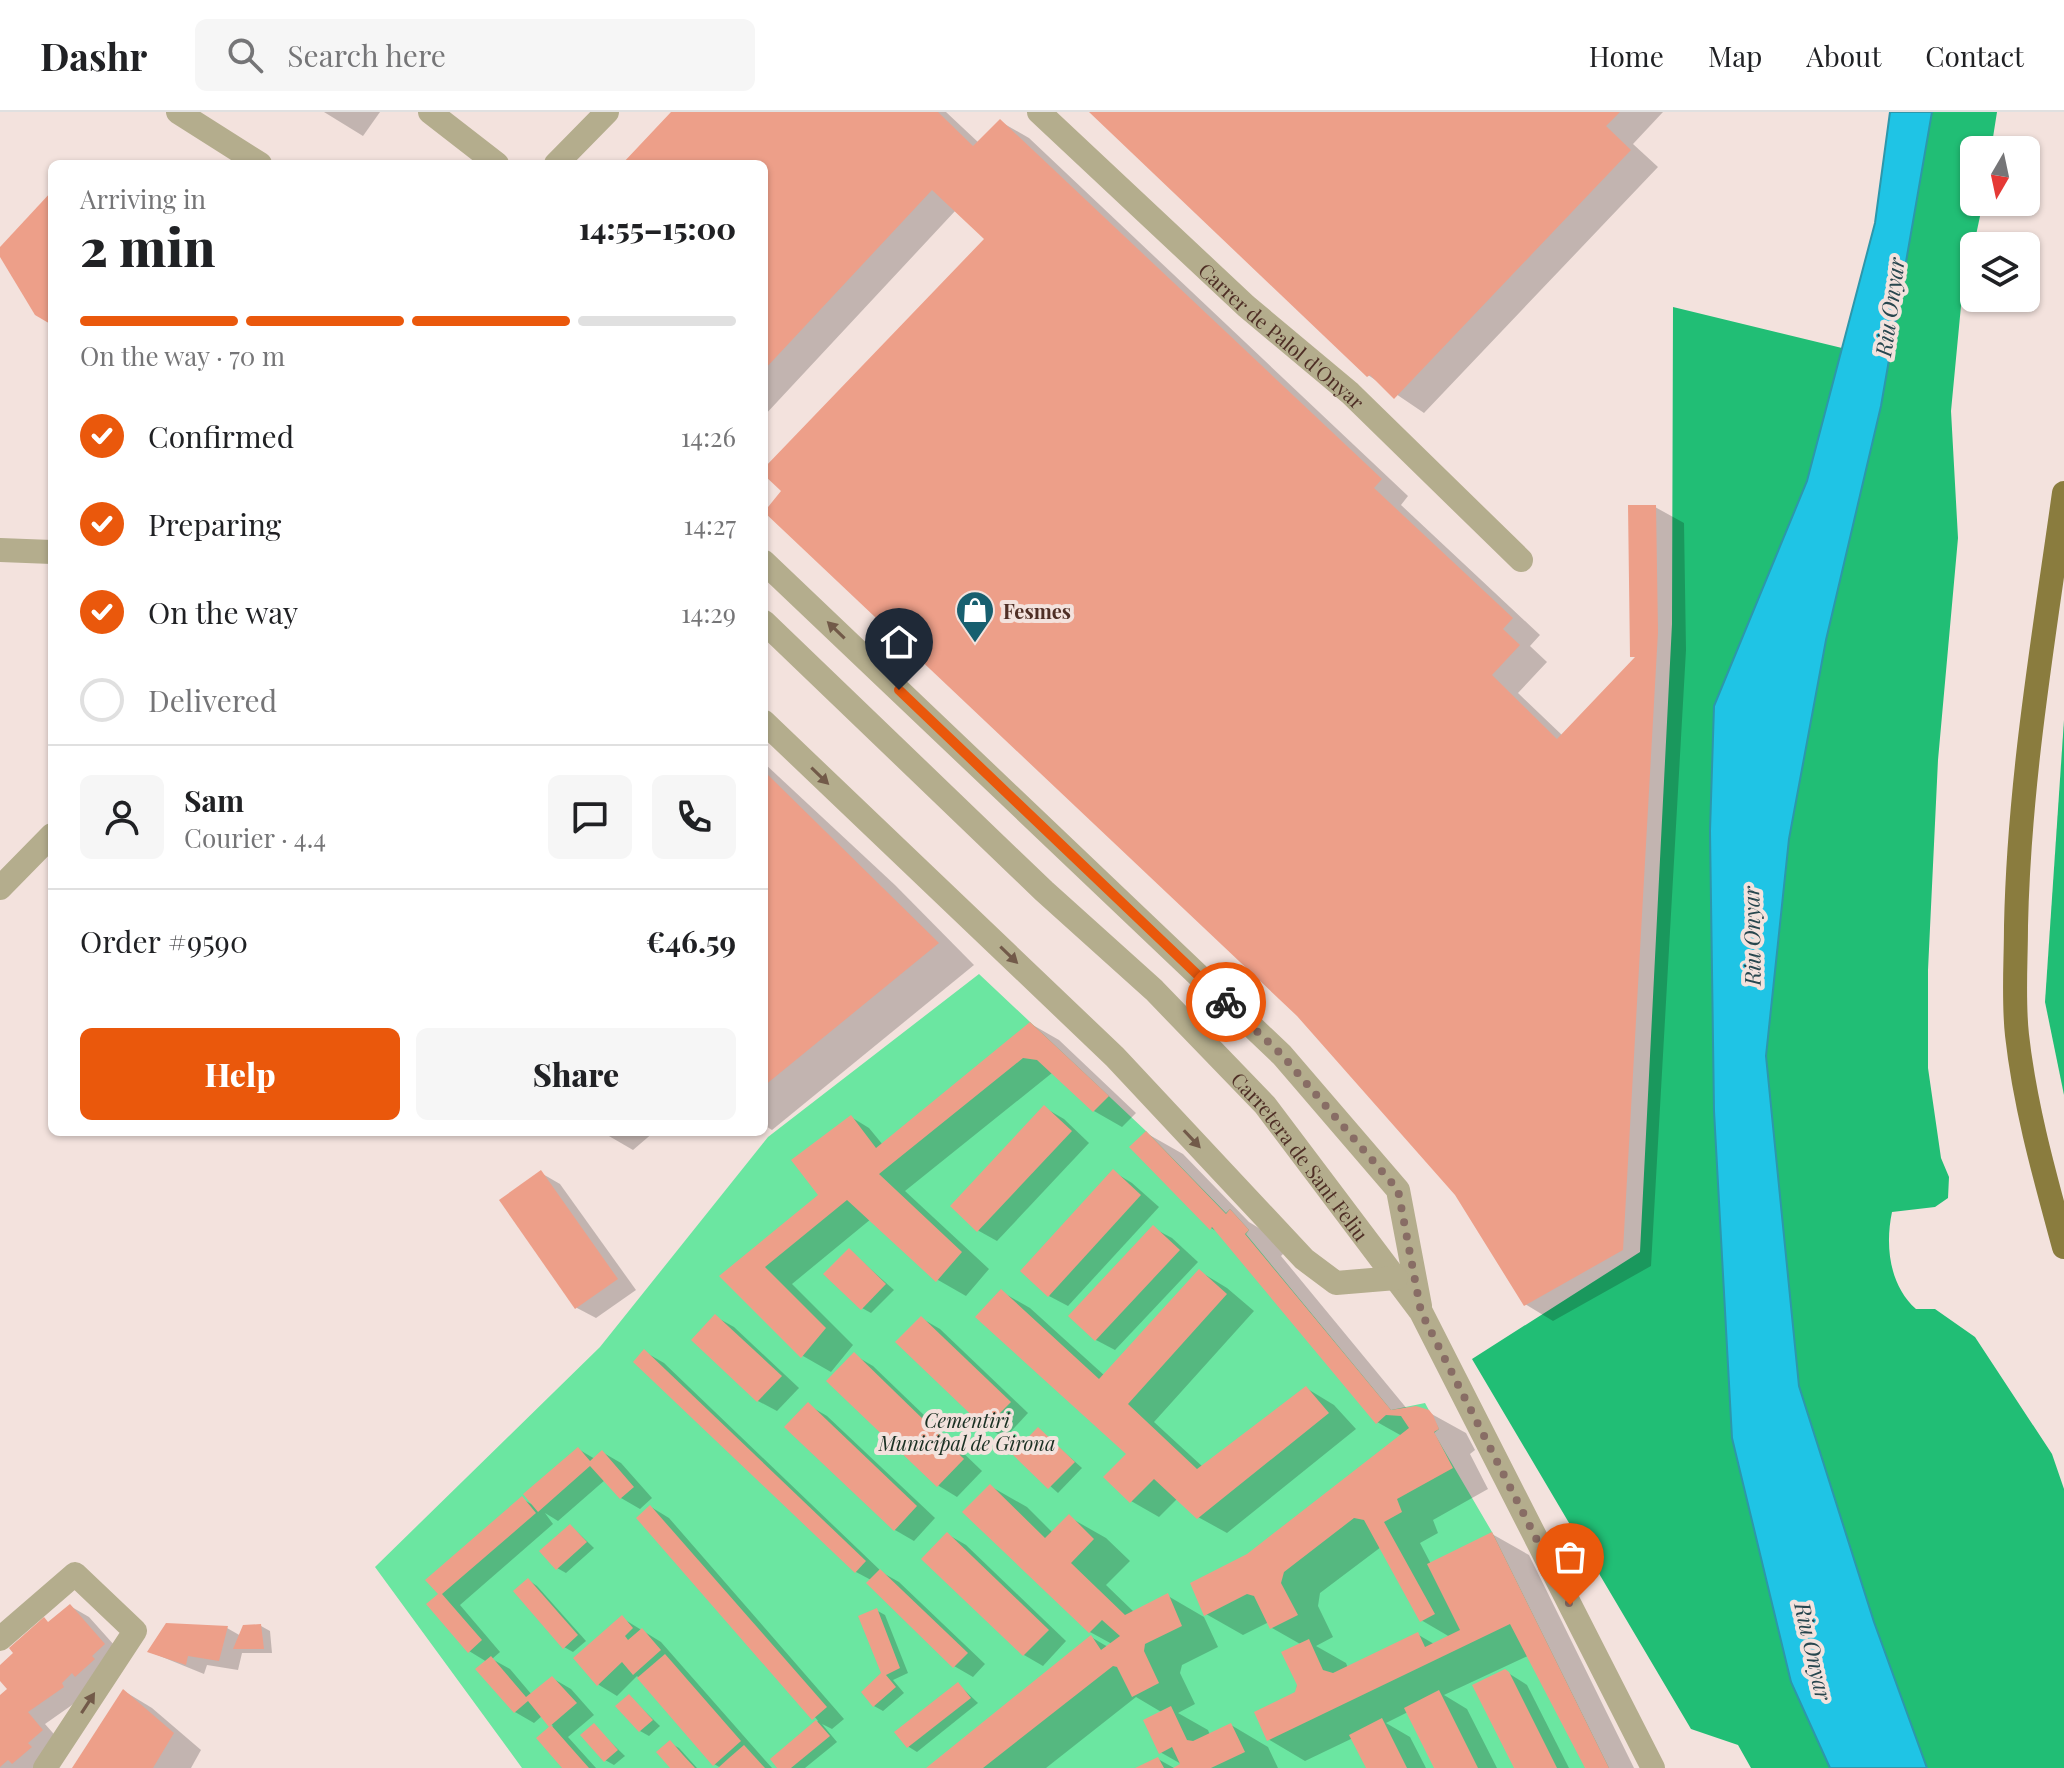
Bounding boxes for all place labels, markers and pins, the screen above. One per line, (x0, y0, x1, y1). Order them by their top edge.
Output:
shop icon: Fesmes (954, 589, 996, 644)
place label: Fesmes (1003, 597, 1071, 624)
pin (865, 608, 933, 690)
pin (1536, 1523, 1604, 1605)

